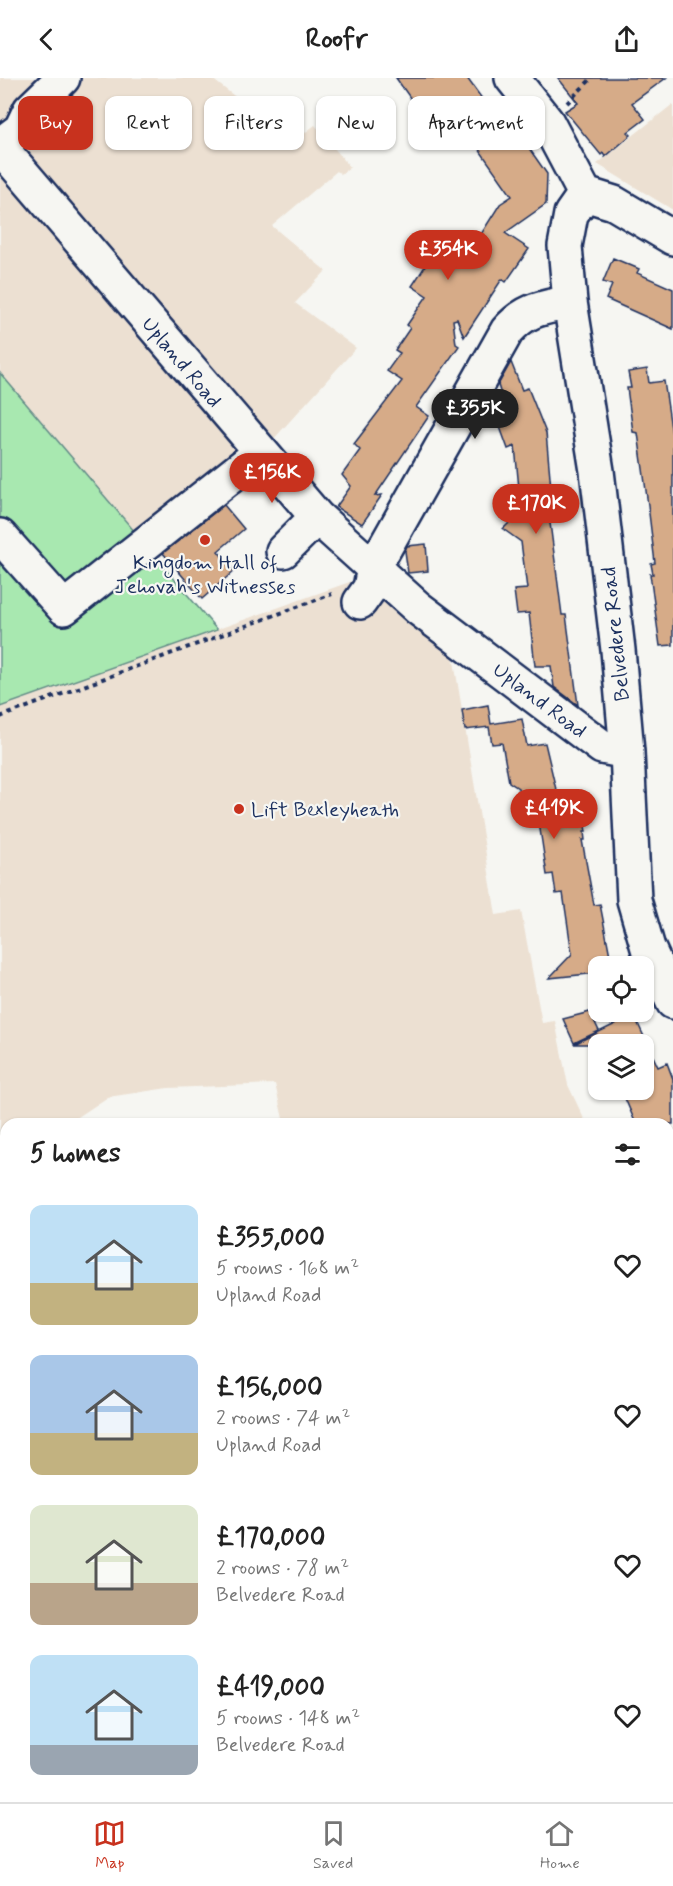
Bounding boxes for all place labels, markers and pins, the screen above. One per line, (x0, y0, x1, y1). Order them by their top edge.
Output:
pin: £354K (406, 230, 490, 281)
pin: £355K (433, 389, 517, 440)
pin: £156K (230, 453, 314, 504)
pin: £170K (494, 484, 578, 535)
marker: Kingdom Hall of Jehovah's Witnesses (198, 533, 212, 547)
place label: Kingdom Hall of Jehovah's Witnesses (115, 549, 295, 601)
pin: £419K (512, 789, 596, 840)
place label: Lift Bexleyheath (251, 796, 399, 824)
marker: Lift Bexleyheath (232, 802, 246, 816)

